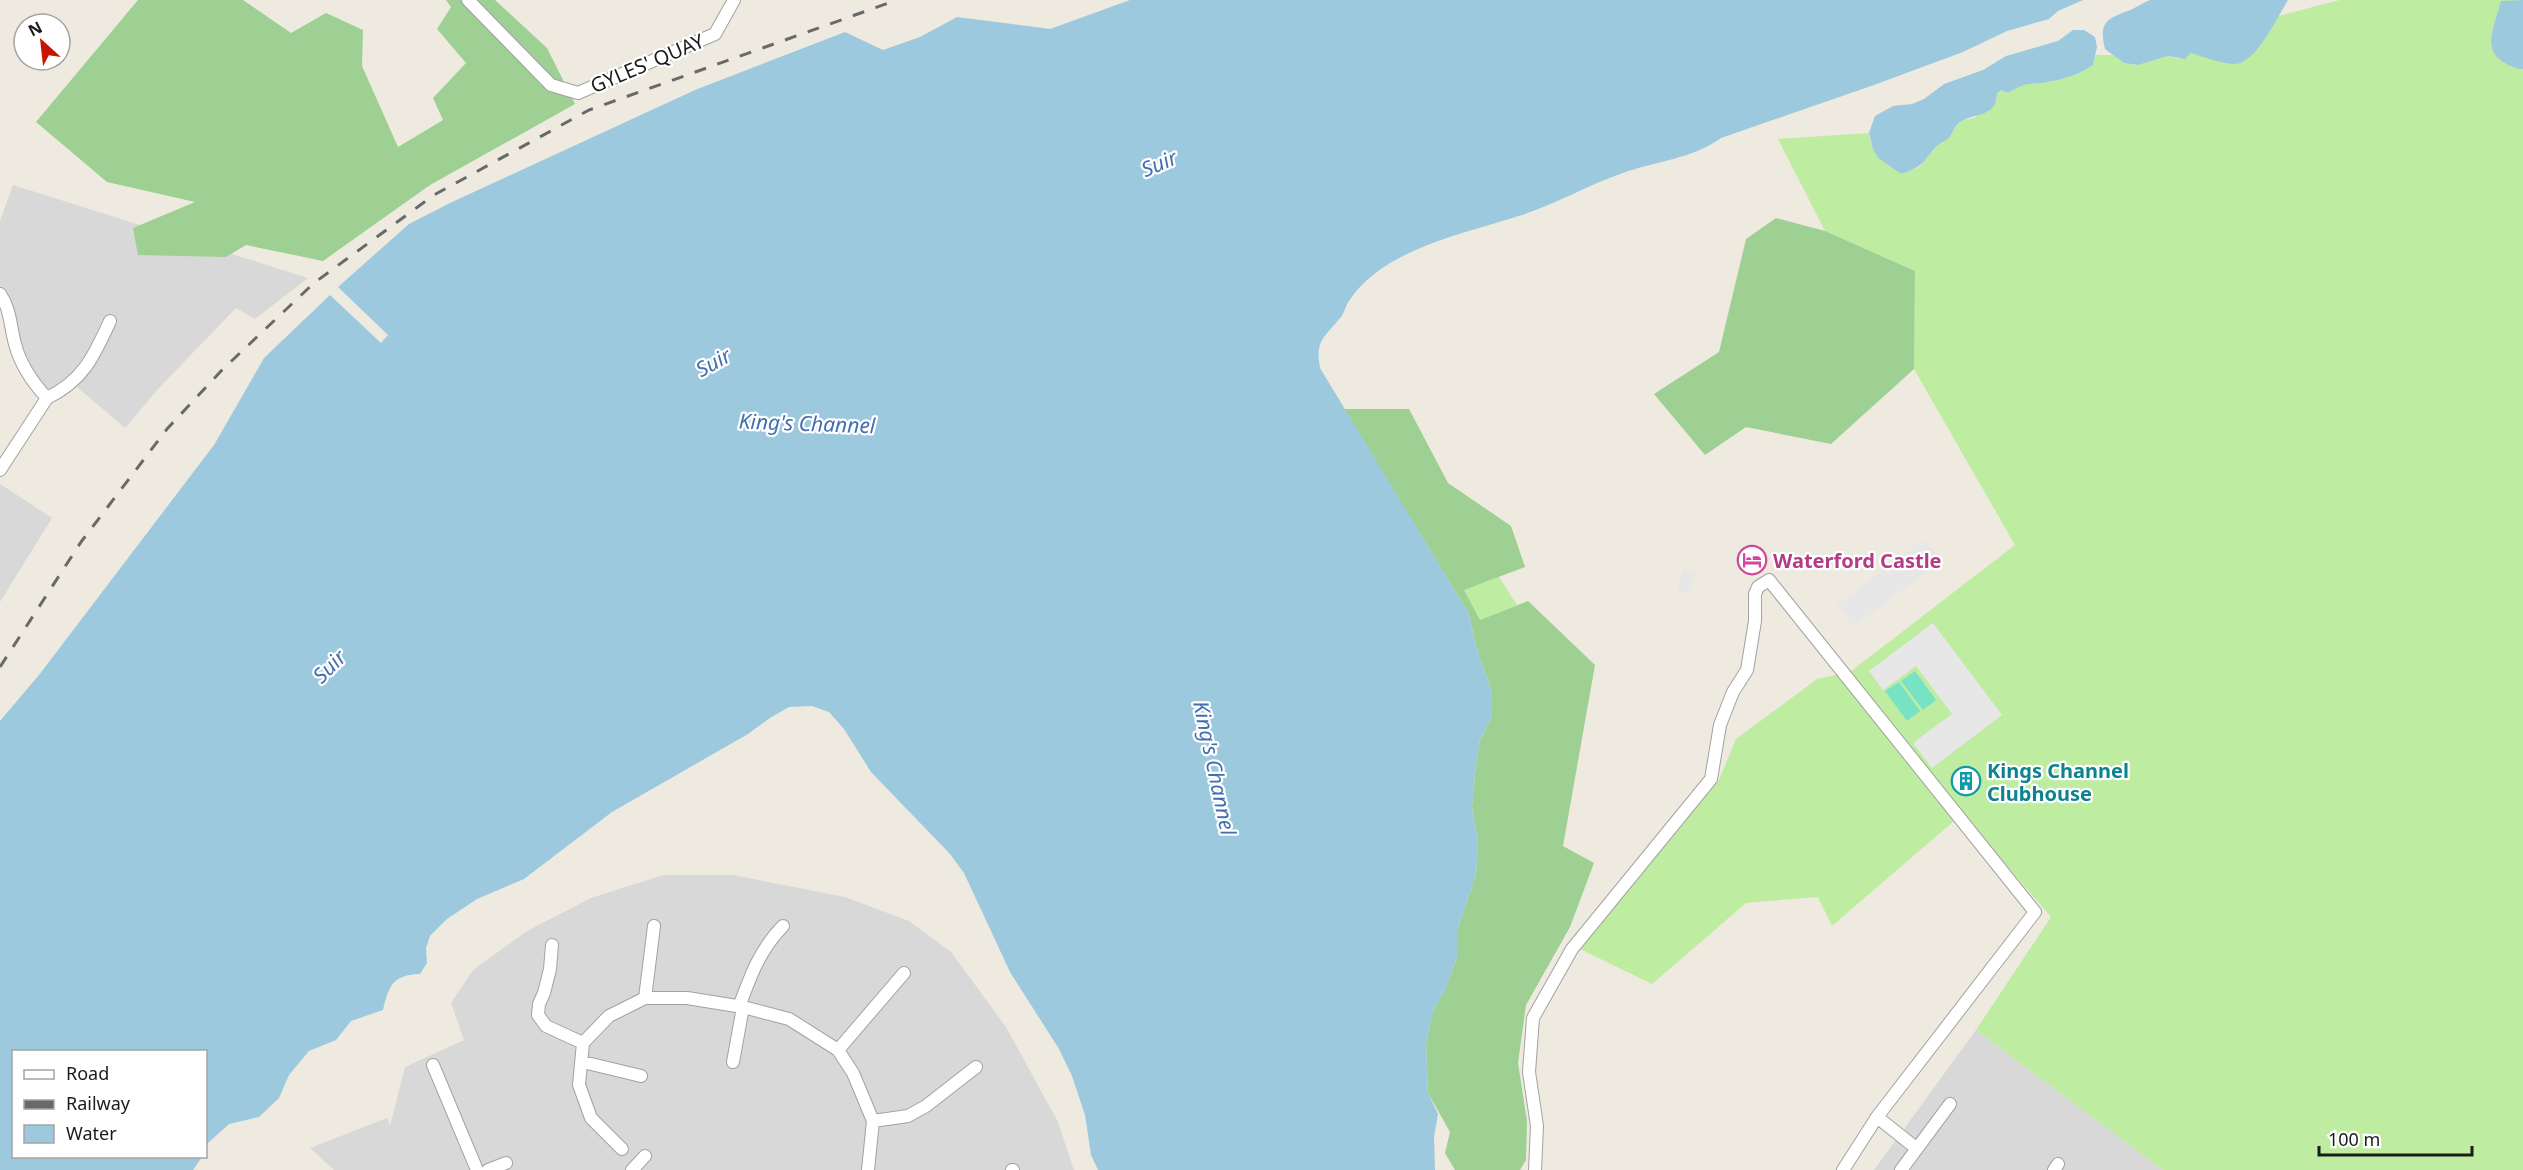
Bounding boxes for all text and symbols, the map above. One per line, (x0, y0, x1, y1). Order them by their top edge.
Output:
north arrow (12, 12, 72, 72)
text: N (24, 16, 46, 41)
street label: GYLES' QUAY (586, 27, 709, 99)
water label: Suir (1137, 142, 1183, 183)
water label: Suir (690, 340, 737, 383)
water label: King's Channel (738, 407, 876, 439)
hotel icon: Waterford Castle (1736, 544, 1768, 576)
place label: Waterford Castle (1773, 547, 1942, 574)
water label: Suir (306, 642, 353, 689)
water label: King's Channel (1187, 698, 1243, 838)
place label: Kings Channel Clubhouse (1987, 757, 2129, 807)
building icon: Kings Channel Clubhouse (1950, 765, 1982, 797)
legend (12, 1050, 207, 1158)
text: Road (66, 1061, 109, 1085)
text: Railway (66, 1091, 131, 1115)
scale bar (2319, 1119, 2472, 1157)
text: Water (66, 1121, 117, 1145)
text: 100 m (2328, 1127, 2380, 1151)

